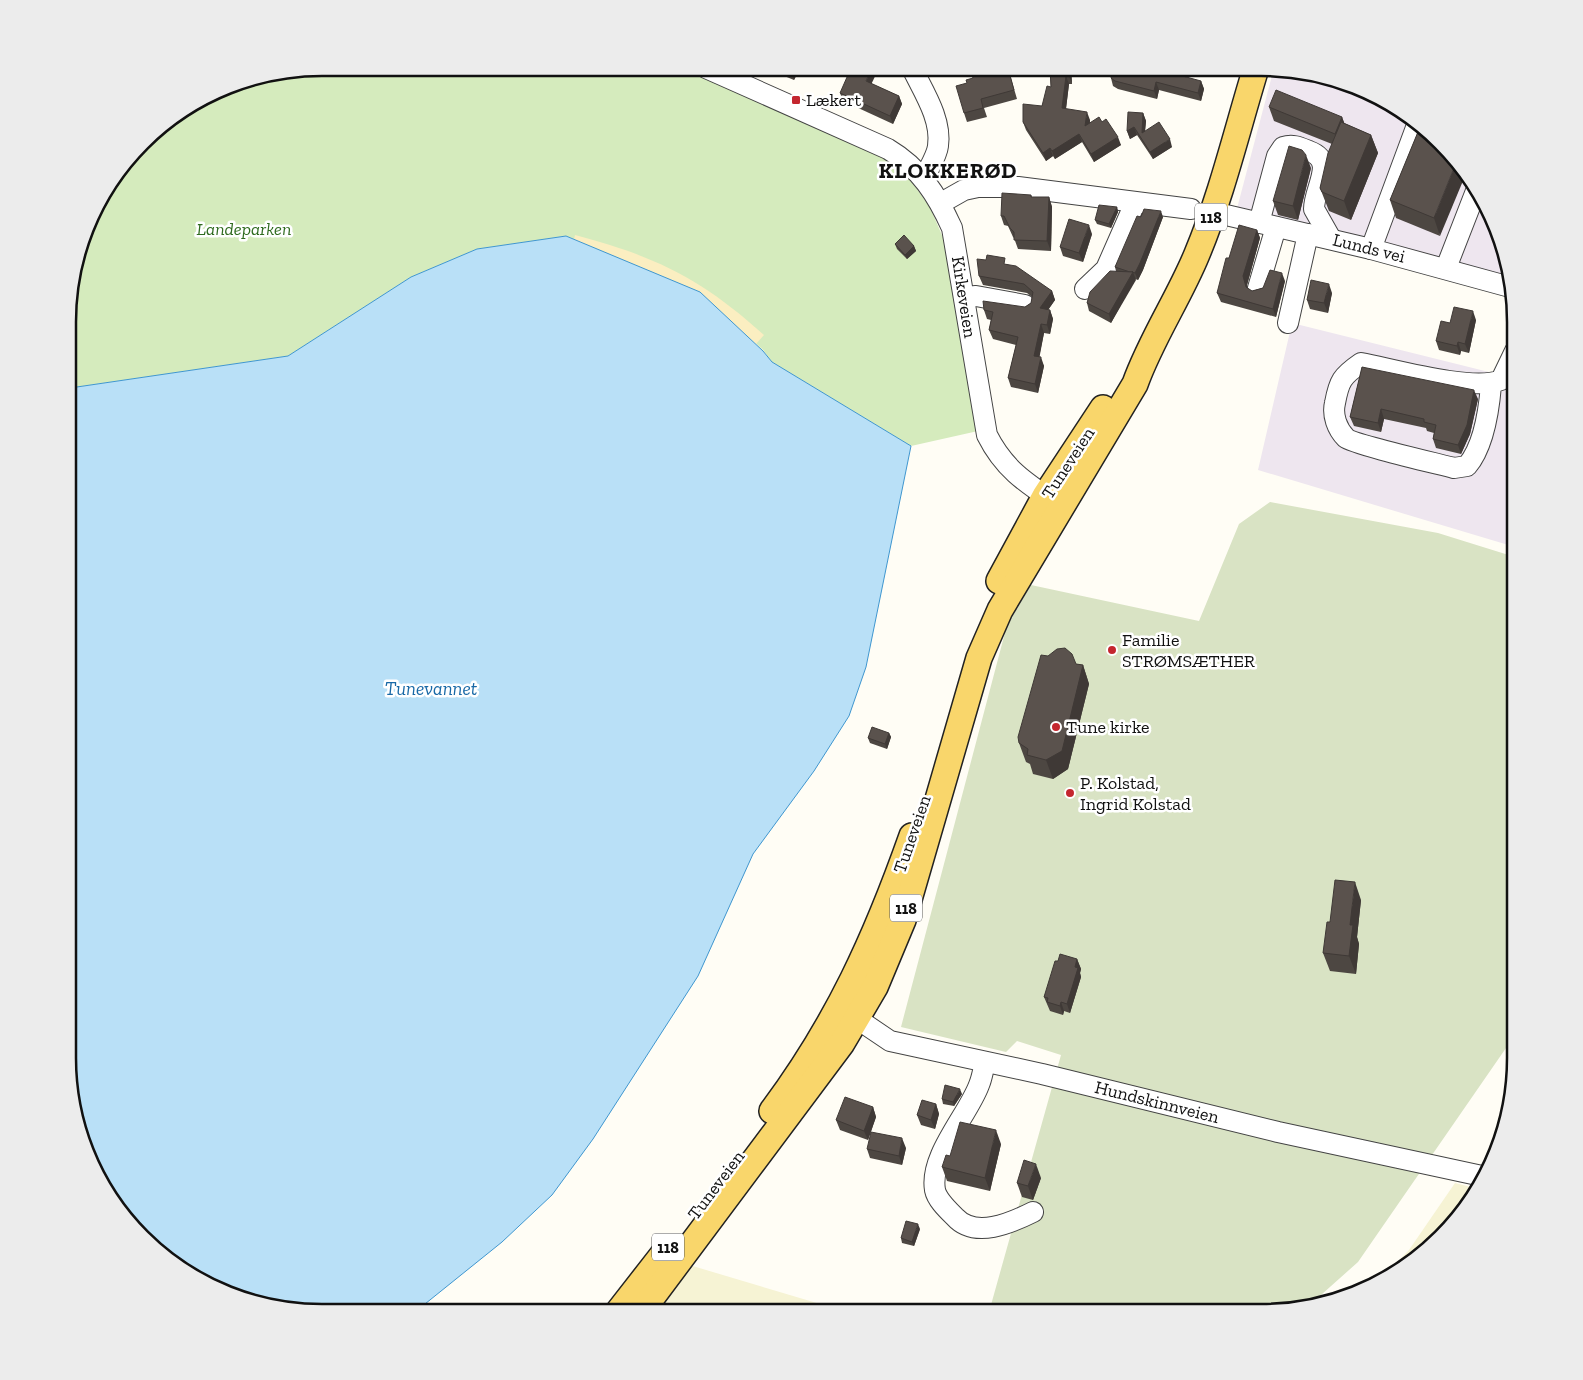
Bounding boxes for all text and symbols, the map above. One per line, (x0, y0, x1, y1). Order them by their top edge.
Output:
place label: Lækert (806, 89, 862, 111)
marker: Lækert (790, 94, 802, 106)
district label: KLOKKERØD (879, 157, 1017, 184)
road number: 118 (1195, 203, 1227, 230)
park label: Landeparken (197, 218, 291, 240)
street label: Lunds vei (1331, 228, 1407, 268)
street label: Kirkeveien (947, 255, 981, 340)
street label: Tuneveien (1037, 423, 1100, 503)
place label: Familie STRØMSÆTHER (1122, 629, 1255, 672)
marker: Familie STRØMSÆTHER (1106, 644, 1118, 656)
water label: Tunevannet (385, 677, 478, 700)
place label: Tune kirke (1066, 716, 1149, 738)
marker: Tune kirke (1050, 721, 1062, 733)
place label: P. Kolstad, Ingrid Kolstad (1080, 772, 1191, 815)
marker: P. Kolstad, Ingrid Kolstad (1064, 787, 1076, 799)
street label: Tuneveien (888, 792, 936, 876)
road number: 118 (890, 894, 922, 921)
street label: Hundskinnveien (1093, 1076, 1222, 1128)
street label: Tuneveien (683, 1146, 750, 1224)
road number: 118 (652, 1234, 684, 1260)

